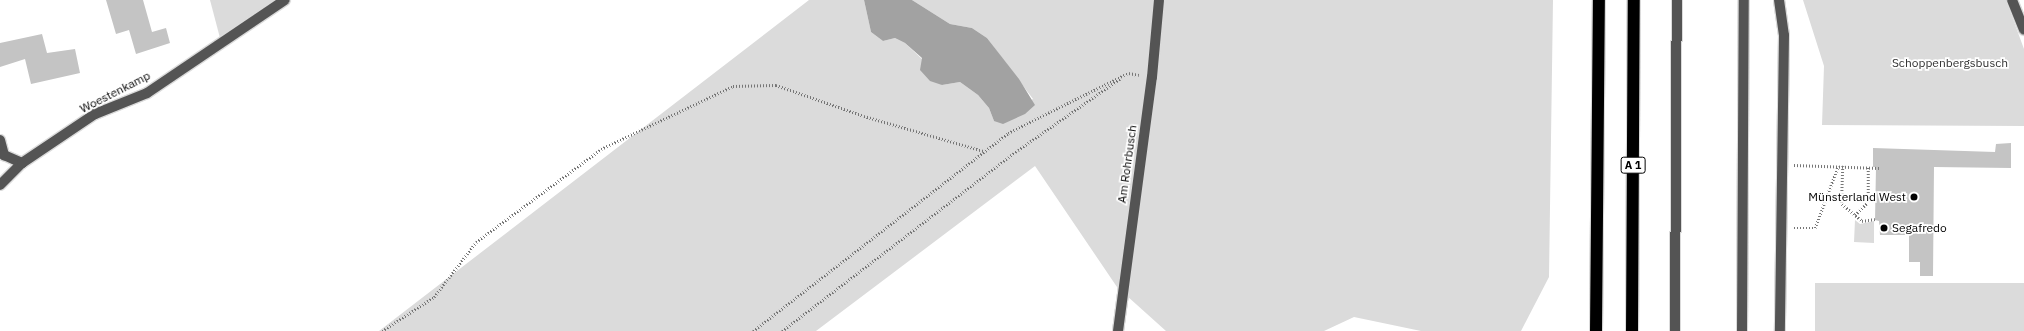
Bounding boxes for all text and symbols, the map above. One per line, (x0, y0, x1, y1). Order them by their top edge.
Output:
park label: Schoppenbergsbusch (1892, 56, 2008, 70)
street label: Woestenkamp (77, 68, 153, 116)
street label: Am Rohrbusch (1114, 124, 1140, 204)
road number: A 1 (1620, 156, 1646, 174)
place label: Münsterland West (1808, 190, 1906, 204)
marker: Münsterland West (1909, 192, 1919, 202)
place label: Segafredo (1892, 221, 1947, 235)
marker: Segafredo (1879, 223, 1889, 233)

